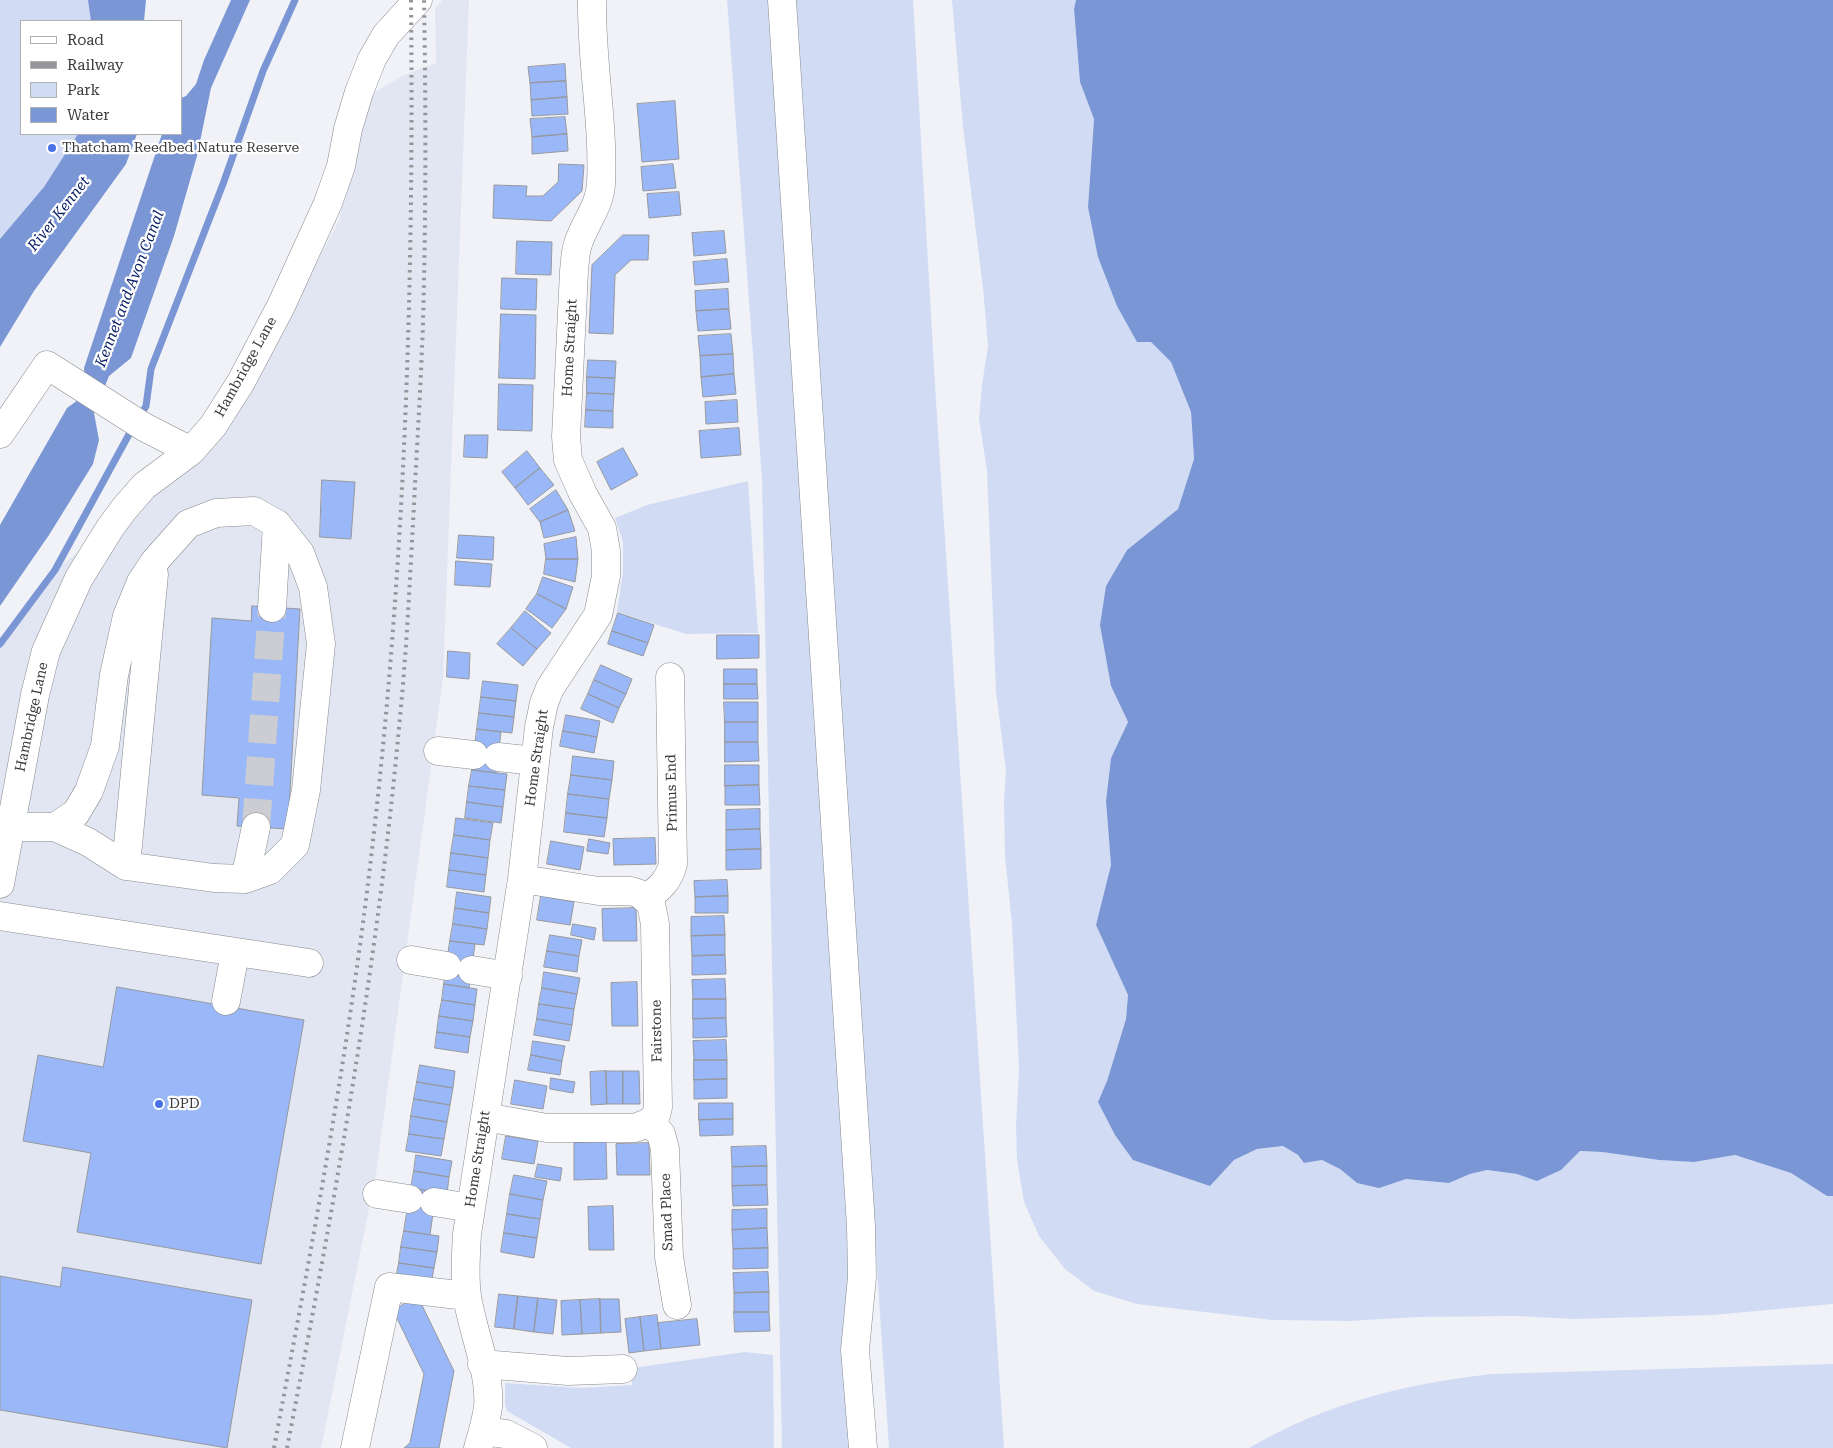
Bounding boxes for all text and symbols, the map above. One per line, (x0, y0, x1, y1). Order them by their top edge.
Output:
legend (20, 20, 182, 135)
text: Road (67, 31, 104, 49)
text: Railway (67, 56, 124, 74)
text: Park (67, 81, 100, 99)
text: Water (67, 106, 109, 124)
place label: Thatcham Reedbed Nature Reserve (62, 140, 299, 156)
marker: Thatcham Reedbed Nature Reserve (46, 142, 58, 154)
water label: River Kennet (24, 173, 94, 255)
water label: Kennet and Avon Canal (92, 208, 168, 370)
street label: Home Straight (559, 299, 581, 397)
street label: Hambridge Lane (212, 314, 280, 420)
street label: Hambridge Lane (12, 661, 52, 773)
street label: Home Straight (522, 708, 552, 808)
street label: Primus End (663, 754, 681, 832)
street label: Fairstone (648, 1000, 666, 1062)
place label: DPD (169, 1096, 200, 1112)
marker: DPD (153, 1098, 165, 1110)
street label: Home Straight (462, 1109, 494, 1209)
street label: Smad Place (657, 1173, 677, 1251)

